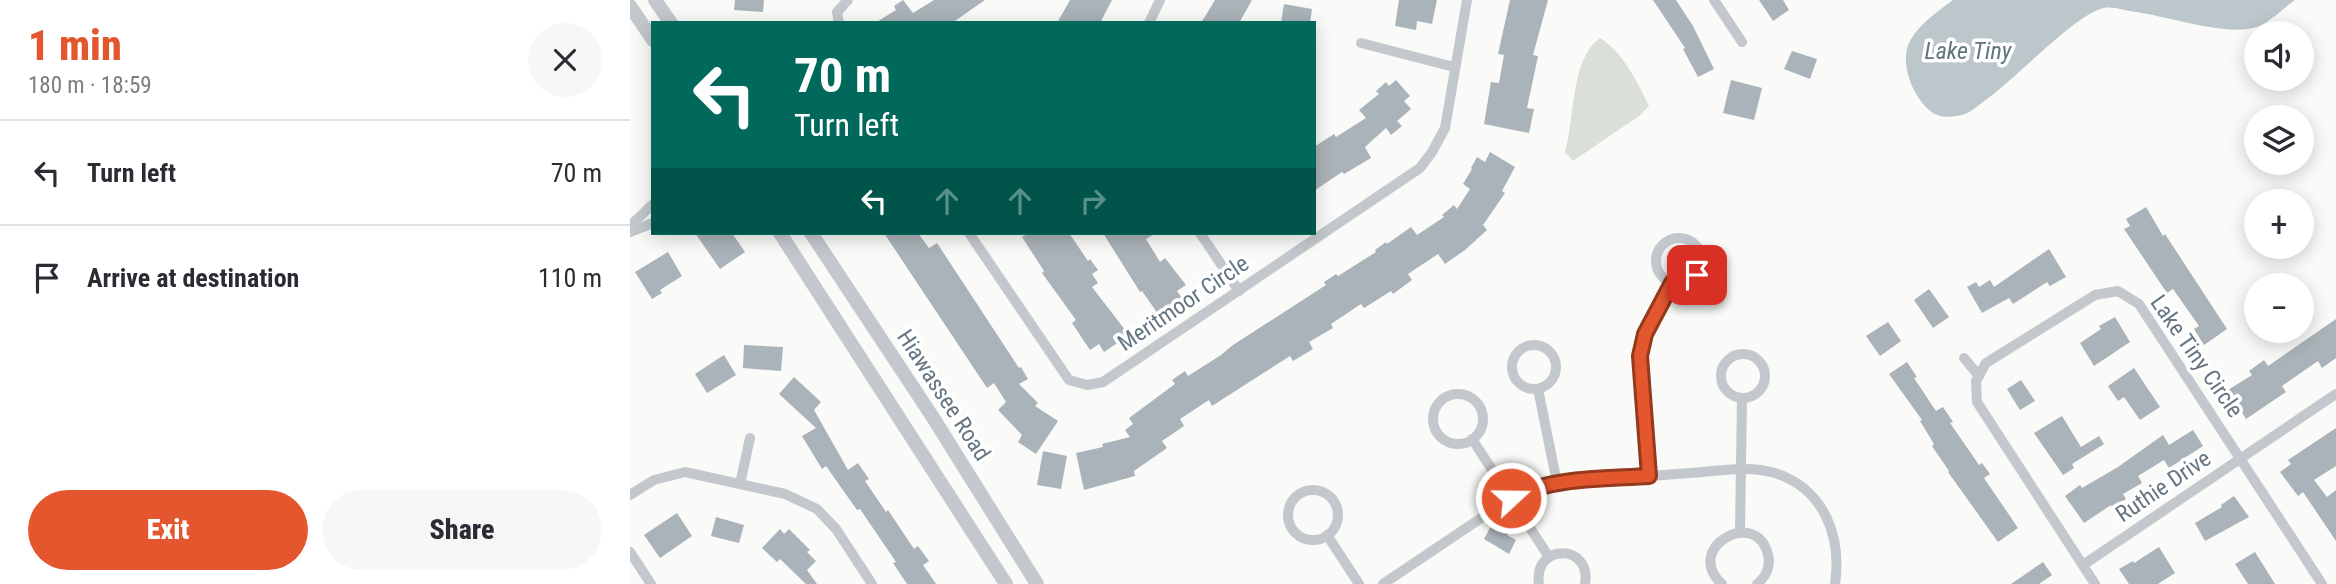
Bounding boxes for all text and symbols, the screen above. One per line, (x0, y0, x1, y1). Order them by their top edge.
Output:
text: 1 min (28, 21, 122, 70)
map controls (2244, 21, 2314, 343)
button: sound (2244, 21, 2314, 91)
button: close (528, 23, 602, 97)
water label: Lake Tiny (1925, 37, 2013, 65)
text: 70 m (794, 47, 891, 104)
icon: left (679, 49, 770, 140)
text: 180 m · 18:59 (28, 72, 152, 99)
button: layers (2244, 105, 2314, 175)
text: Turn left (794, 106, 899, 144)
icon: left (28, 154, 66, 192)
text: Turn left (87, 158, 176, 188)
text: 70 m (551, 158, 602, 188)
icon: left (855, 182, 893, 220)
icon: ahead (928, 182, 966, 220)
icon: ahead (1001, 182, 1039, 220)
icon: right (1074, 182, 1112, 220)
button: + (2244, 189, 2314, 259)
pin (1667, 245, 1727, 305)
street label: Meritmoor Circle (1113, 250, 1254, 357)
icon: arrive (1678, 256, 1716, 294)
icon: arrive (28, 259, 66, 297)
text: Arrive at destination (87, 263, 299, 293)
text: 110 m (538, 263, 602, 293)
button: − (2244, 273, 2314, 343)
street label: Lake Tiny Circle (2145, 290, 2249, 423)
street label: Hiawassee Road (891, 325, 996, 466)
street label: Ruthie Drive (2111, 445, 2216, 528)
position arrow (1474, 461, 1548, 535)
button: Exit (28, 490, 308, 570)
button: Share (322, 490, 602, 570)

